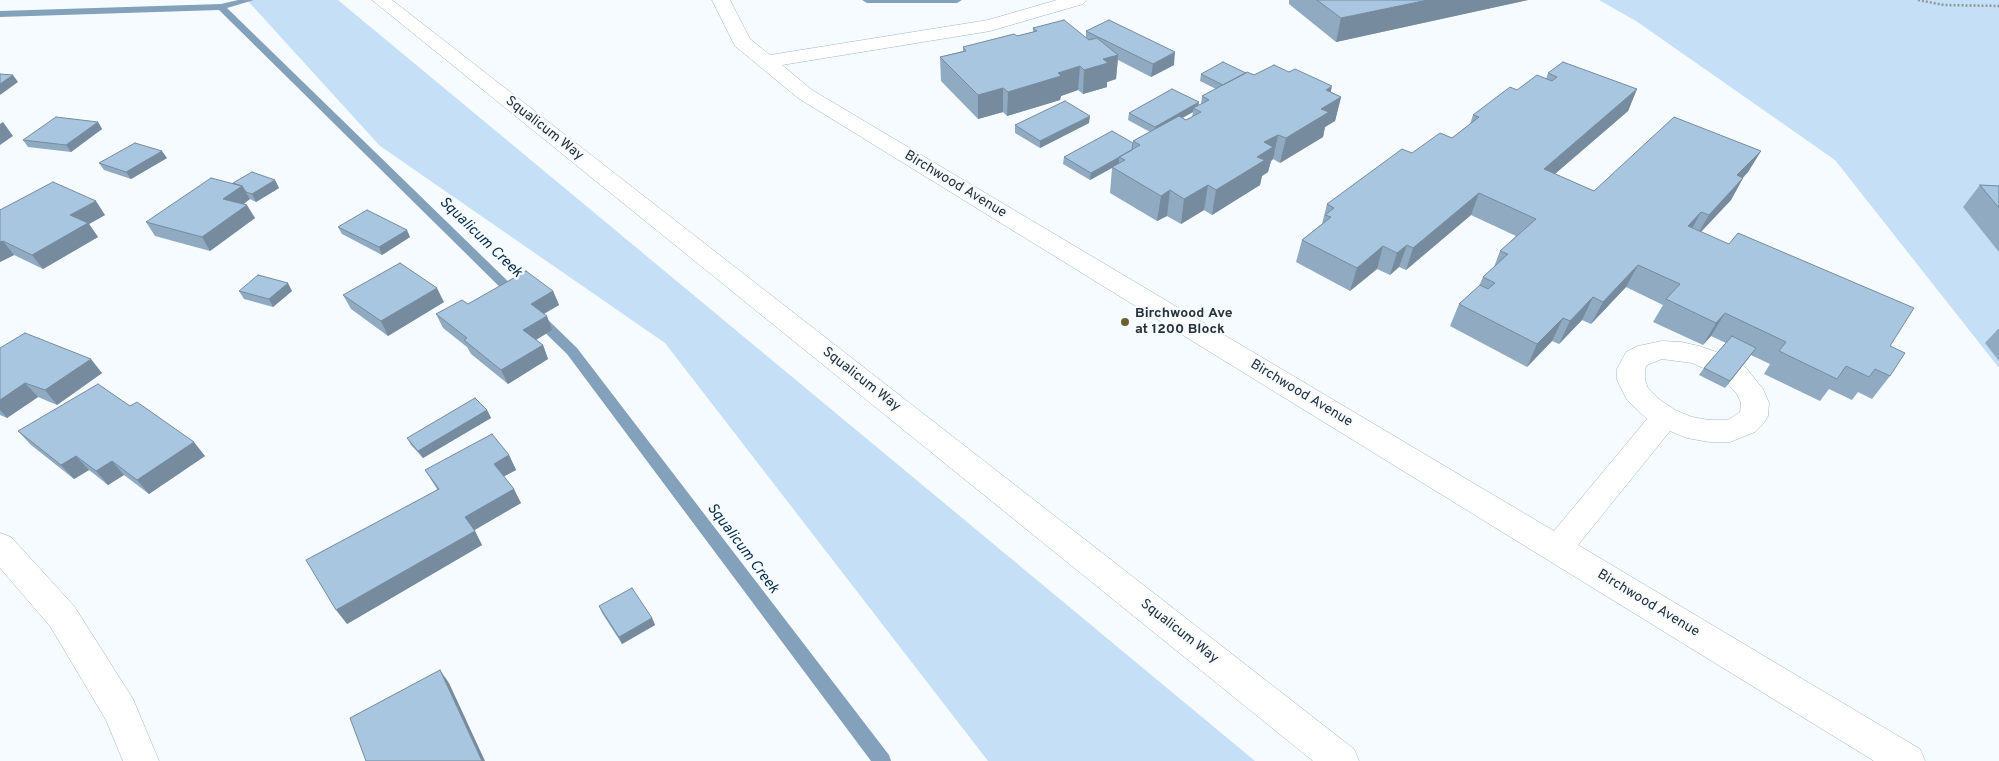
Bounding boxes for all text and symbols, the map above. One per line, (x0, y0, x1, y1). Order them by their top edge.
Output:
street label: Squalicum Way (502, 93, 586, 165)
street label: Birchwood Avenue (901, 148, 1009, 222)
water label: Squalicum Creek (435, 194, 525, 282)
place label: Birchwood Ave at 1200 Block (1135, 306, 1233, 338)
marker: Birchwood Ave at 1200 Block (1119, 316, 1131, 328)
street label: Squalicum Way (819, 344, 903, 416)
street label: Birchwood Avenue (1247, 357, 1355, 431)
water label: Squalicum Creek (702, 500, 782, 598)
street label: Birchwood Avenue (1594, 567, 1702, 641)
street label: Squalicum Way (1137, 596, 1221, 668)

